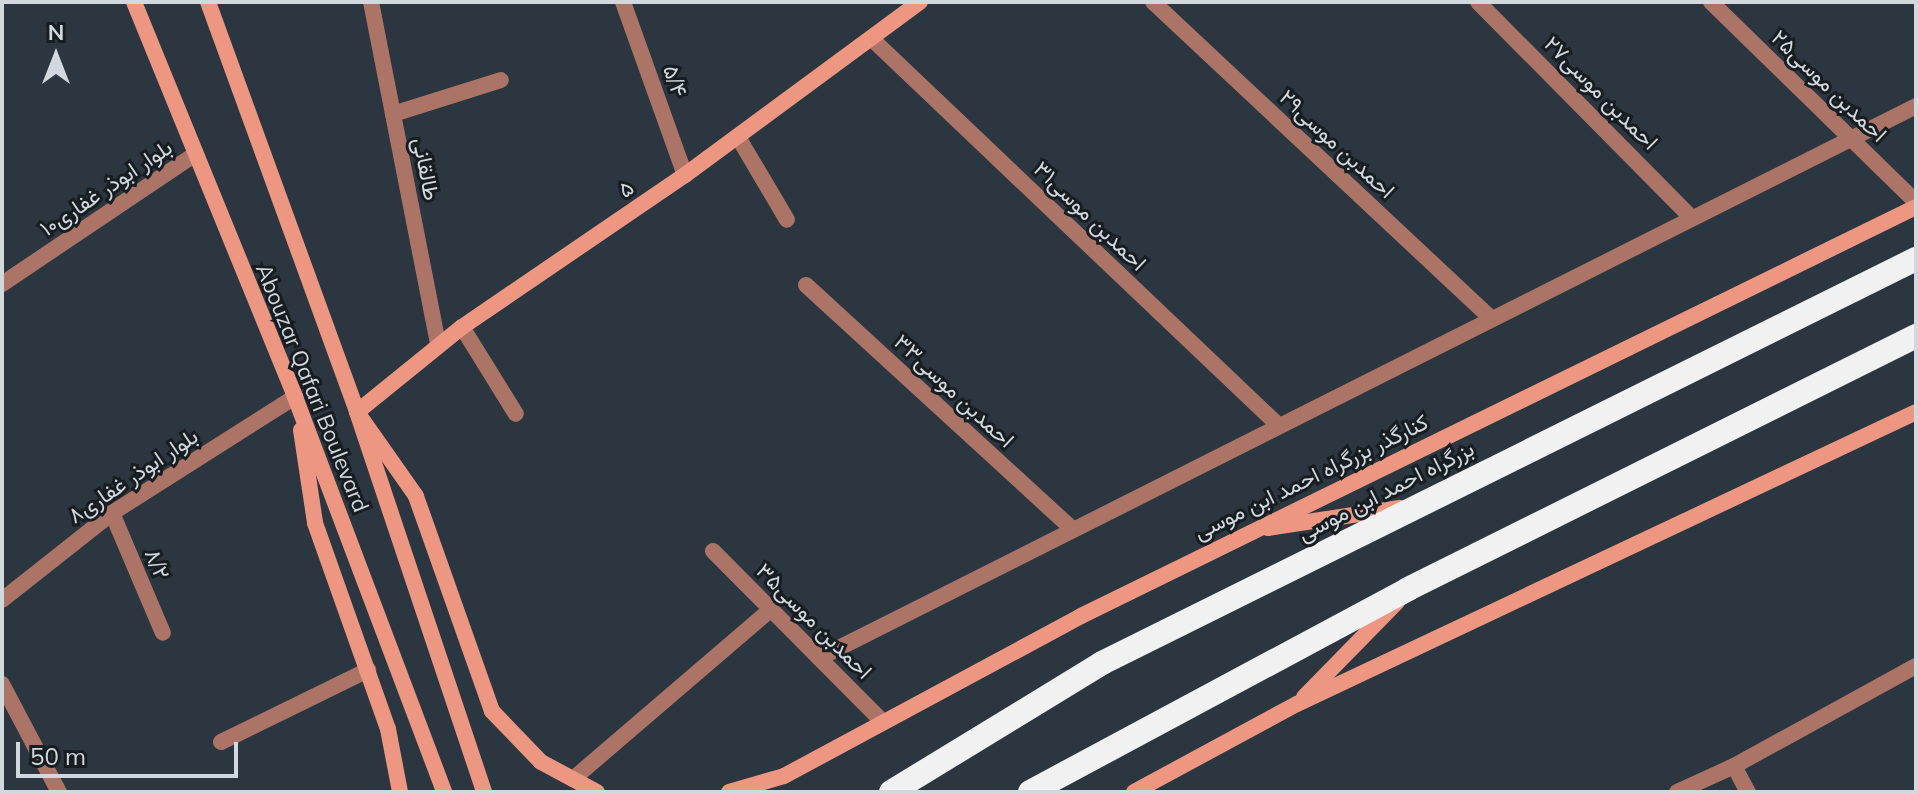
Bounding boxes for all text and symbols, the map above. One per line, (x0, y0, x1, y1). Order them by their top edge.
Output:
north arrow (16, 16, 96, 96)
text: N (48, 18, 64, 46)
street label: ۲۵احمدبن موسی (1766, 24, 1892, 148)
street label: ۲۷احمدبن موسی (1539, 31, 1663, 155)
street label: ۵/۴ (657, 62, 693, 100)
street label: ۲۹احمدبن موسی (1274, 84, 1400, 204)
street label: بلوار ابوذر غفاری۱۰ (35, 134, 177, 242)
street label: طالقانی (407, 135, 445, 203)
street label: ۳۱احمدبن موسی (1028, 156, 1152, 276)
street label: ۵ (613, 174, 639, 204)
street label: Abouzar Qafari Boulevard (250, 260, 374, 516)
street label: ۳۳احمدبن موسی (889, 329, 1019, 453)
street label: کنارگذر بزرگراه احمد ابن موسی (1190, 409, 1432, 545)
street label: بلوار ابوذر غفاری۸ (63, 423, 203, 529)
street label: بزرگراه احمد ابن موسی (1293, 435, 1479, 547)
street label: ۸/۲ (139, 545, 175, 583)
street label: ۳۵احمدبن موسی (751, 558, 877, 684)
scale bar (20, 726, 242, 776)
text: 50 m (30, 741, 86, 771)

